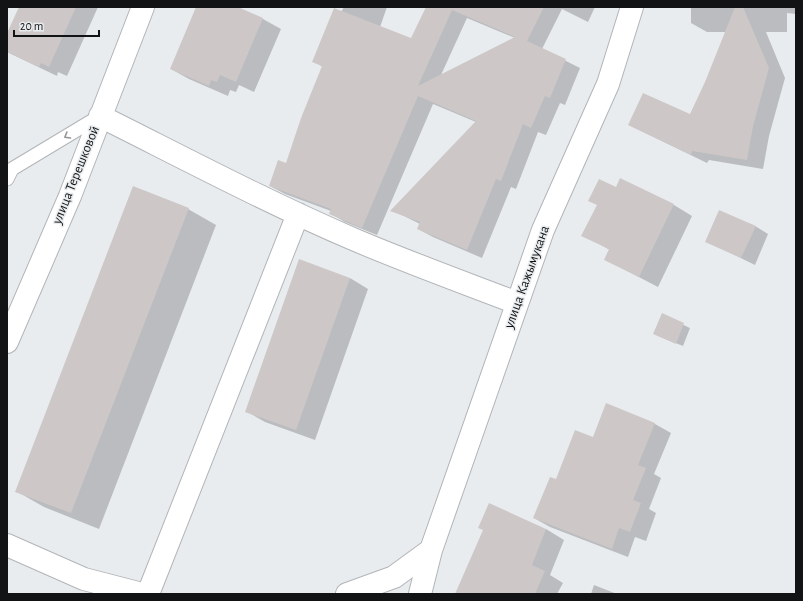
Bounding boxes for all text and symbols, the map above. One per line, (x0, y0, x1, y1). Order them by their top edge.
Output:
scale bar (14, 12, 99, 38)
text: 20 m (20, 20, 43, 32)
street label: улица Терешковой (50, 124, 102, 227)
one-way arrow (64, 131, 71, 138)
street label: улица Кажымукана (502, 223, 552, 331)

